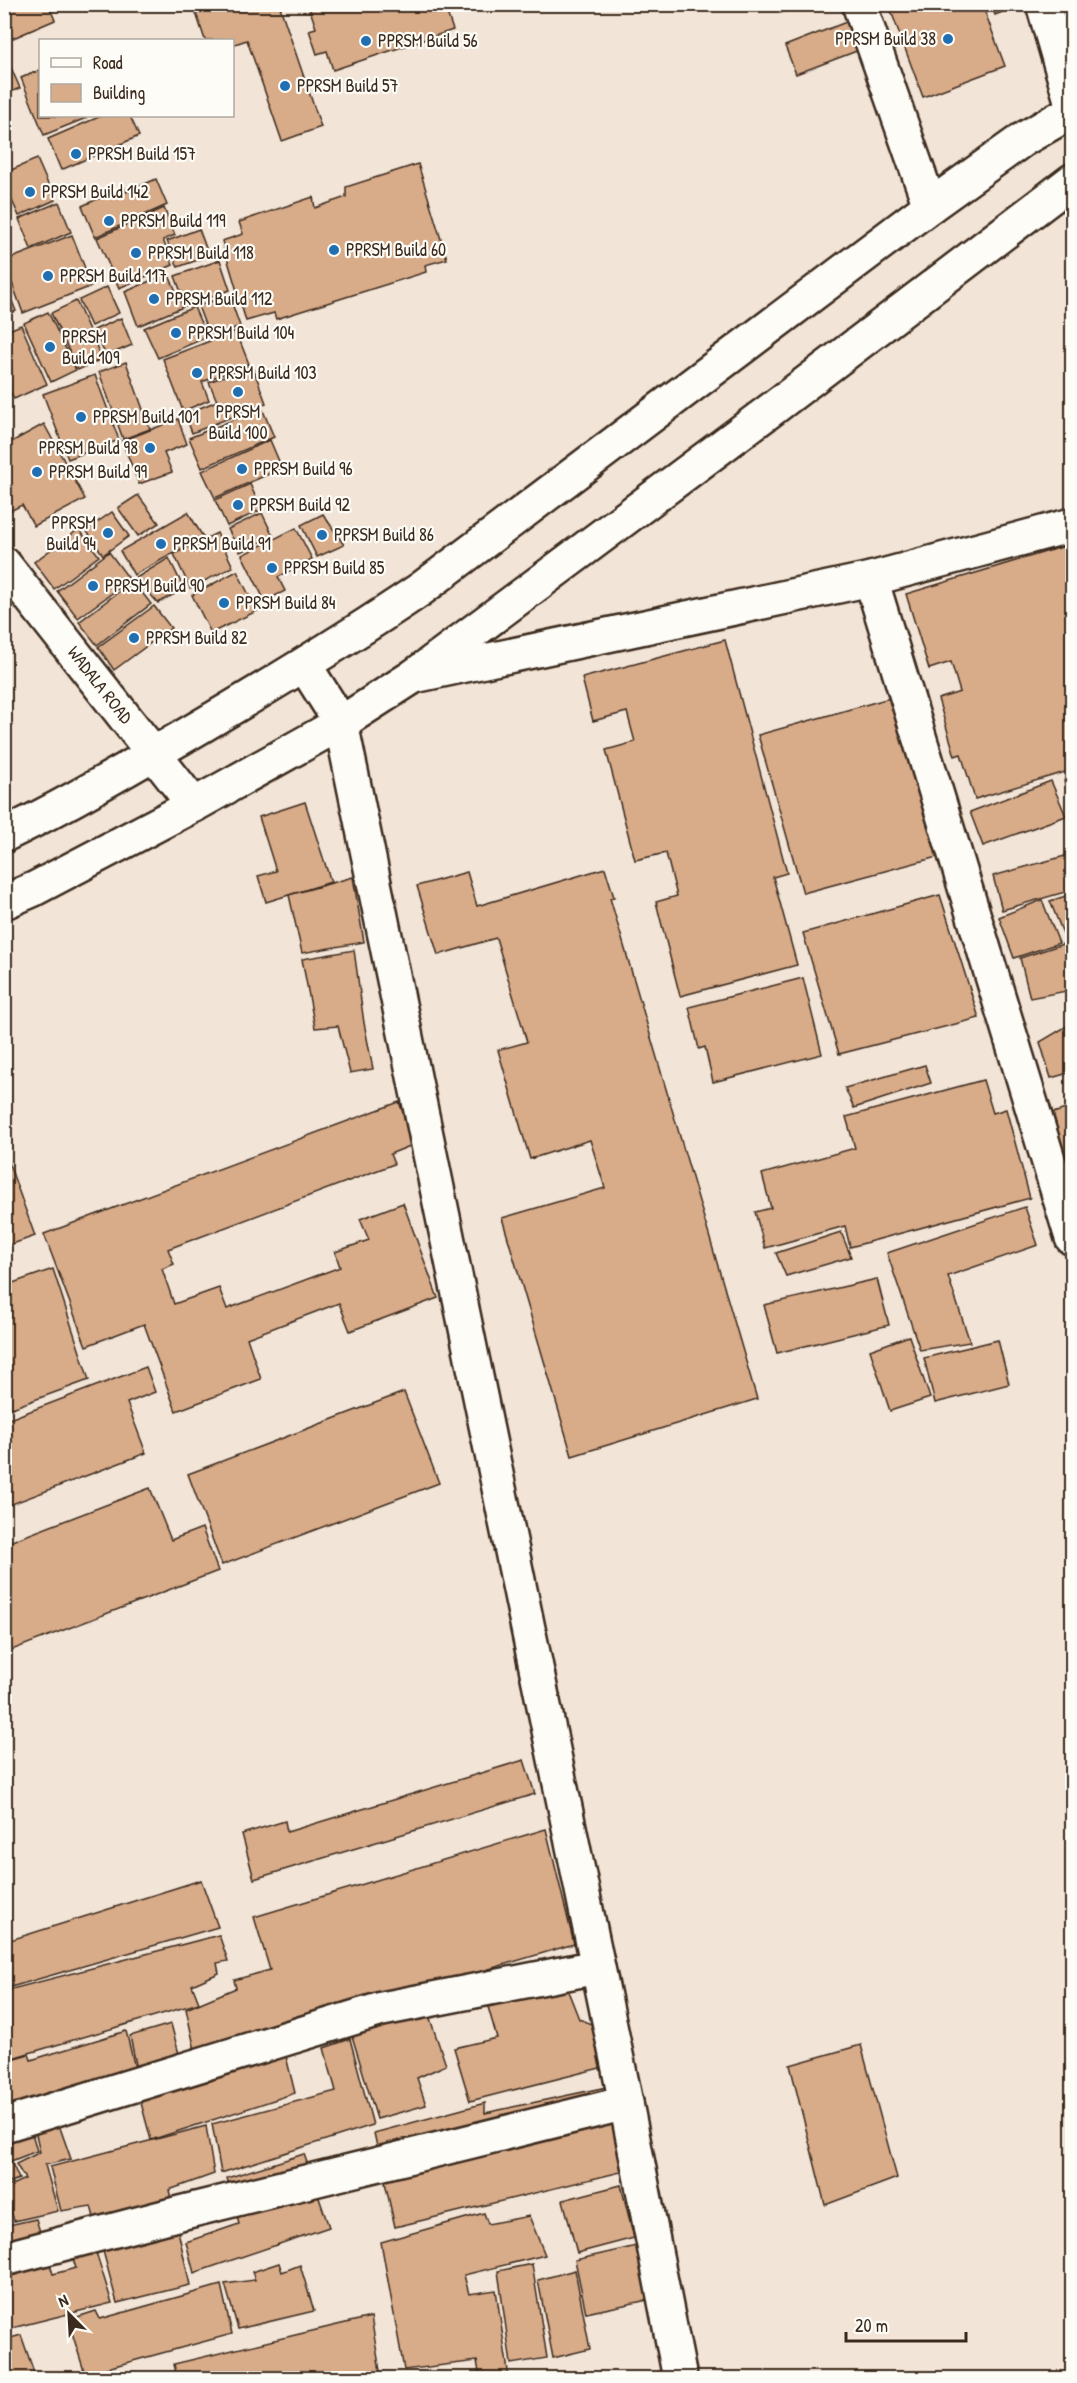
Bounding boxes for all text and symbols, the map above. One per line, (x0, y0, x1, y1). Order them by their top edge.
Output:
place label: PPRSM Build 38 (835, 26, 936, 51)
place label: PPRSM Build 56 (378, 28, 478, 53)
marker: PPRSM Build 38 (941, 32, 955, 46)
marker: PPRSM Build 56 (359, 34, 373, 48)
legend (39, 39, 234, 117)
text: Road (93, 50, 123, 75)
place label: PPRSM Build 57 (297, 73, 399, 98)
marker: PPRSM Build 57 (278, 79, 292, 93)
text: Building (93, 80, 145, 105)
place label: PPRSM Build 157 (88, 141, 196, 166)
marker: PPRSM Build 157 (69, 147, 83, 161)
place label: PPRSM Build 142 (42, 179, 149, 204)
marker: PPRSM Build 142 (23, 185, 37, 199)
place label: PPRSM Build 119 (121, 208, 226, 233)
marker: PPRSM Build 119 (102, 214, 116, 228)
place label: PPRSM Build 60 (346, 237, 446, 262)
place label: PPRSM Build 118 (148, 240, 254, 265)
marker: PPRSM Build 60 (327, 243, 341, 257)
marker: PPRSM Build 118 (129, 246, 143, 260)
place label: PPRSM Build 117 (60, 263, 167, 288)
marker: PPRSM Build 117 (41, 269, 55, 283)
place label: PPRSM Build 112 (166, 286, 273, 311)
marker: PPRSM Build 112 (147, 292, 161, 306)
place label: PPRSM Build 104 (188, 320, 295, 345)
place label: PPRSM Build 109 (62, 324, 120, 370)
marker: PPRSM Build 104 (169, 326, 183, 340)
marker: PPRSM Build 109 (43, 340, 57, 354)
place label: PPRSM Build 103 (209, 360, 317, 385)
marker: PPRSM Build 103 (190, 366, 204, 380)
marker: PPRSM Build 100 (231, 385, 245, 399)
place label: PPRSM Build 100 (209, 399, 267, 445)
place label: PPRSM Build 101 (93, 404, 199, 429)
marker: PPRSM Build 101 (74, 410, 88, 424)
place label: PPRSM Build 98 (39, 435, 138, 460)
marker: PPRSM Build 98 (143, 441, 157, 455)
place label: PPRSM Build 96 (254, 456, 353, 481)
place label: PPRSM Build 99 (49, 459, 148, 484)
marker: PPRSM Build 96 (235, 462, 249, 476)
marker: PPRSM Build 99 (30, 465, 44, 479)
place label: PPRSM Build 92 (250, 492, 351, 517)
marker: PPRSM Build 92 (231, 498, 245, 512)
place label: PPRSM Build 94 (46, 510, 96, 556)
place label: PPRSM Build 86 (334, 522, 434, 547)
marker: PPRSM Build 94 (101, 526, 115, 540)
marker: PPRSM Build 86 (315, 528, 329, 542)
place label: PPRSM Build 91 (173, 531, 271, 556)
marker: PPRSM Build 91 (154, 537, 168, 551)
place label: PPRSM Build 85 (284, 555, 385, 580)
marker: PPRSM Build 85 (265, 561, 279, 575)
place label: PPRSM Build 90 (105, 573, 205, 598)
marker: PPRSM Build 90 (86, 579, 100, 593)
place label: PPRSM Build 84 (236, 590, 336, 615)
marker: PPRSM Build 84 (217, 596, 231, 610)
place label: PPRSM Build 82 (146, 625, 248, 650)
marker: PPRSM Build 82 (127, 631, 141, 645)
street label: WADALA ROAD (62, 641, 139, 729)
north arrow (39, 2284, 99, 2344)
text: N (55, 2288, 72, 2312)
scale bar (846, 2305, 966, 2343)
text: 20 m (855, 2313, 888, 2338)

